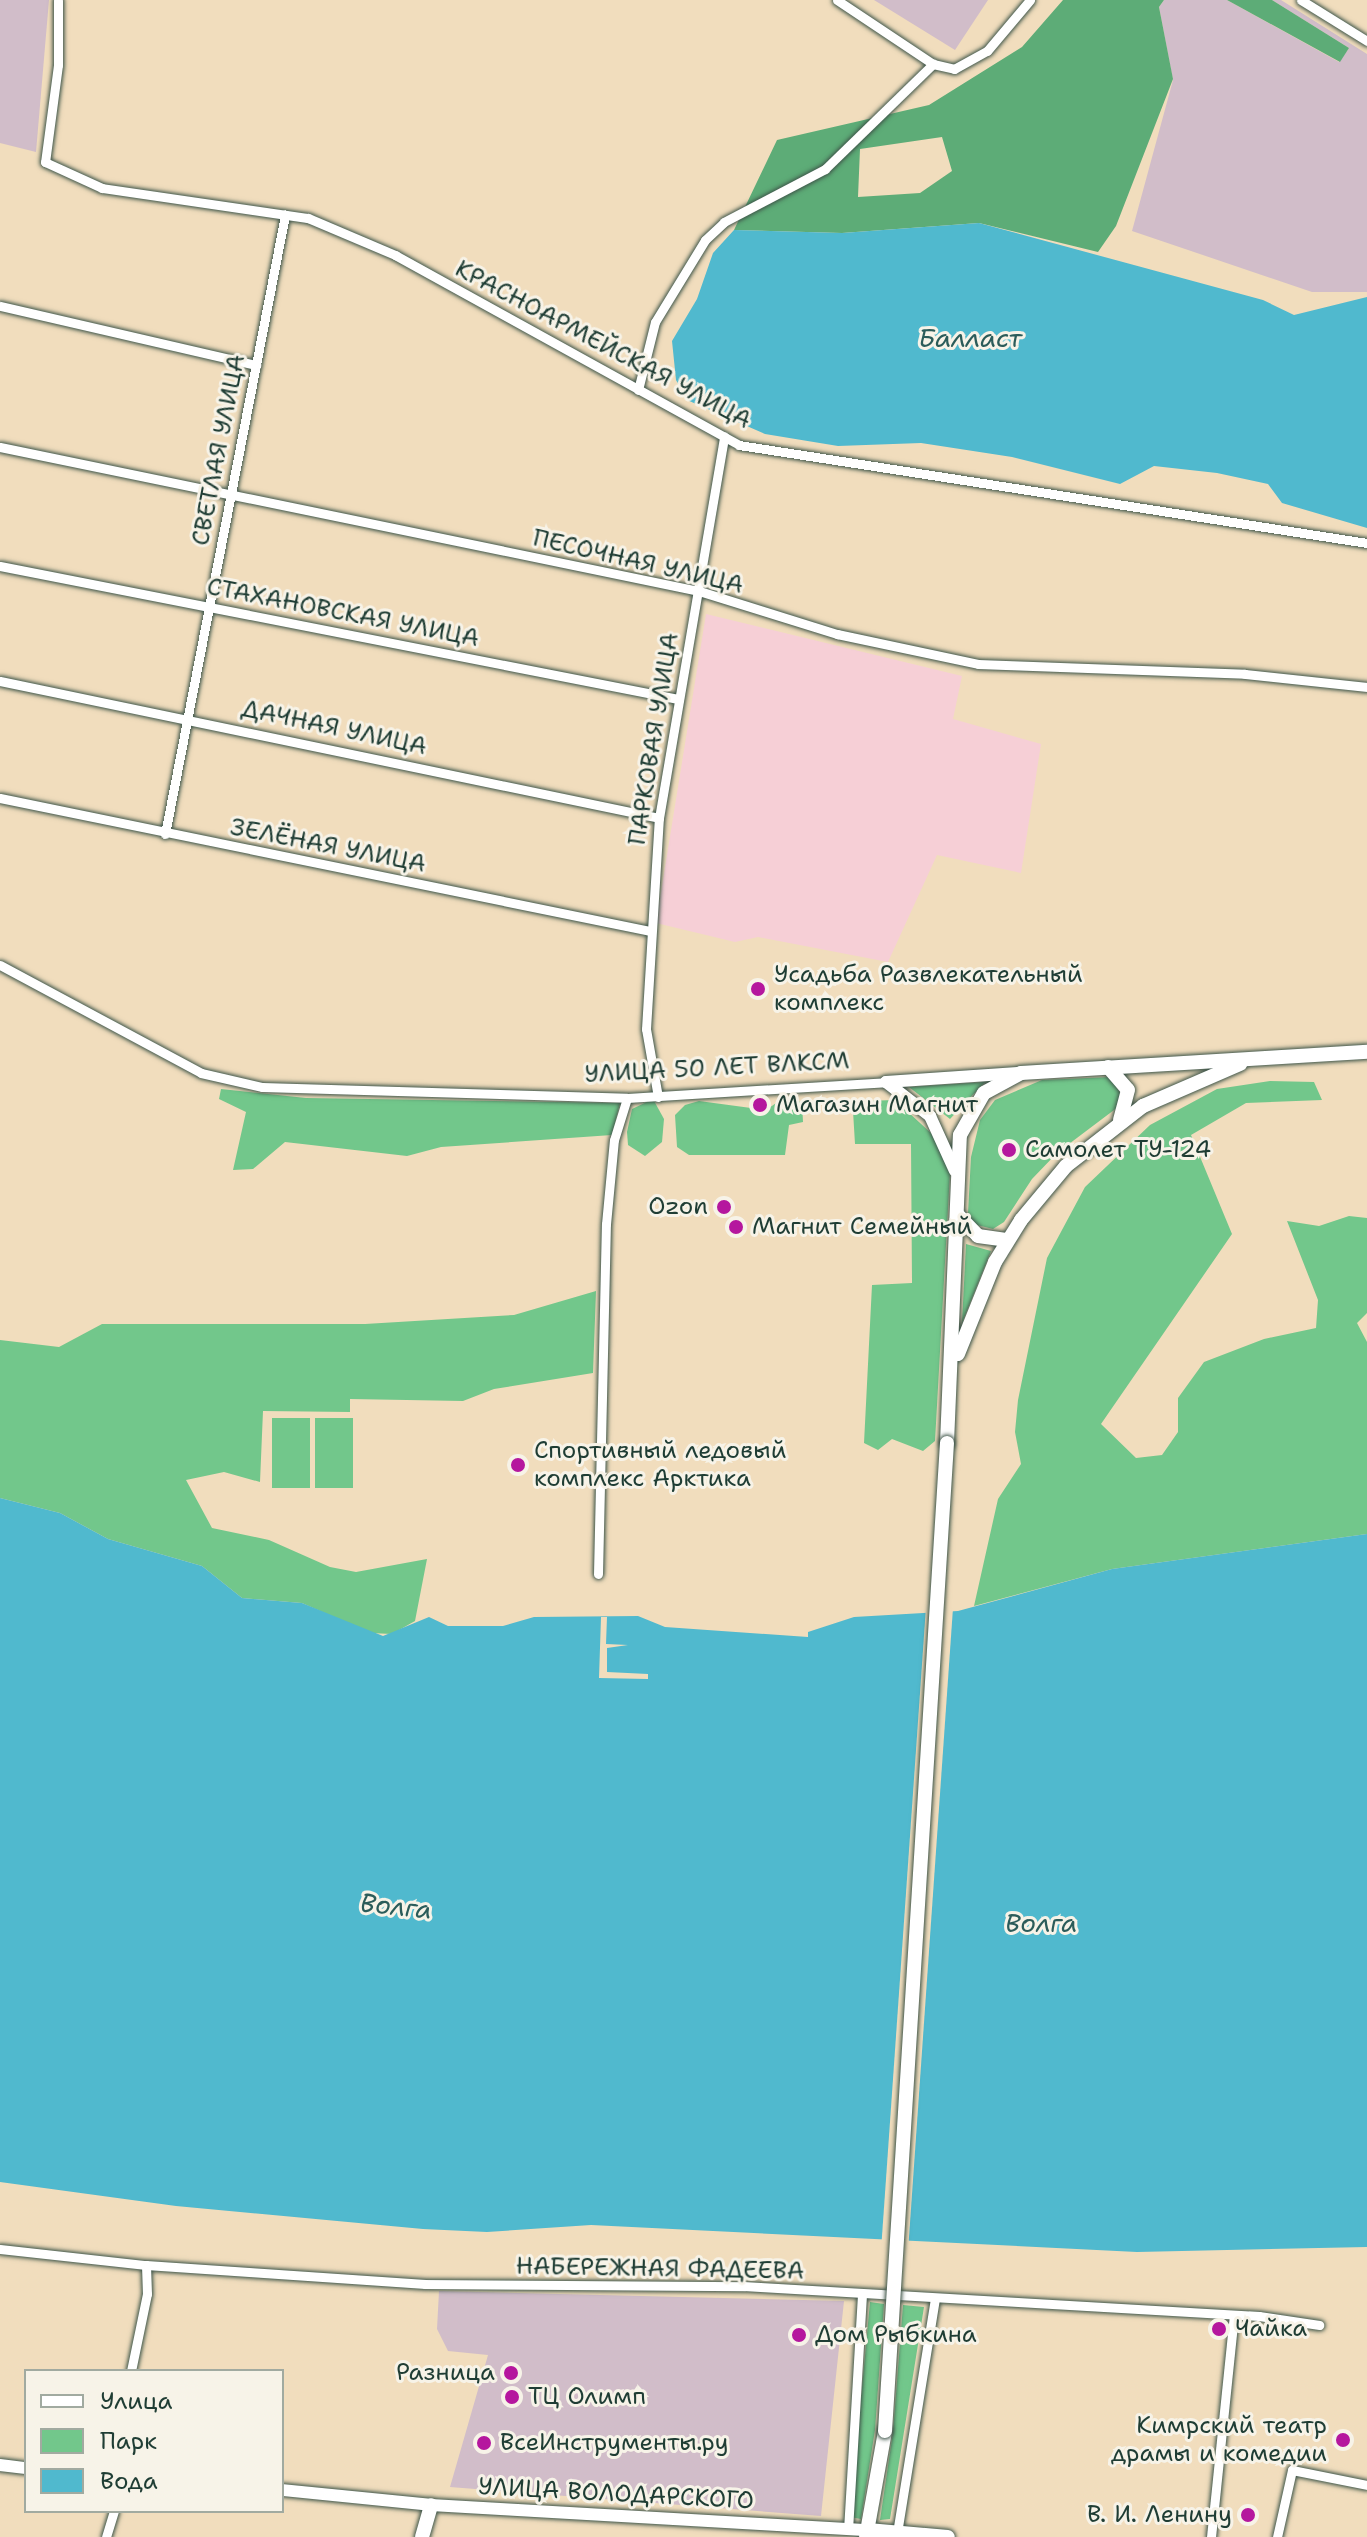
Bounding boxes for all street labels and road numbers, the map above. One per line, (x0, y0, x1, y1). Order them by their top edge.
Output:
street label: КРАСНОАРМЕЙСКАЯ УЛИЦА (450, 255, 756, 435)
street label: СВЕТЛАЯ УЛИЦА (186, 352, 252, 548)
street label: ПЕСОЧНАЯ УЛИЦА (530, 524, 746, 600)
street label: СТАХАНОВСКАЯ УЛИЦА (204, 572, 482, 654)
street label: ПАРКОВАЯ УЛИЦА (623, 631, 685, 847)
street label: ДАЧНАЯ УЛИЦА (239, 694, 429, 762)
street label: ЗЕЛЁНАЯ УЛИЦА (228, 813, 428, 879)
street label: УЛИЦА 50 ЛЕТ ВЛКСМ (584, 1047, 850, 1089)
street label: НАБЕРЕЖНАЯ ФАДЕЕВА (516, 2252, 804, 2286)
street label: УЛИЦА ВОЛОДАРСКОГО (477, 2472, 755, 2516)

